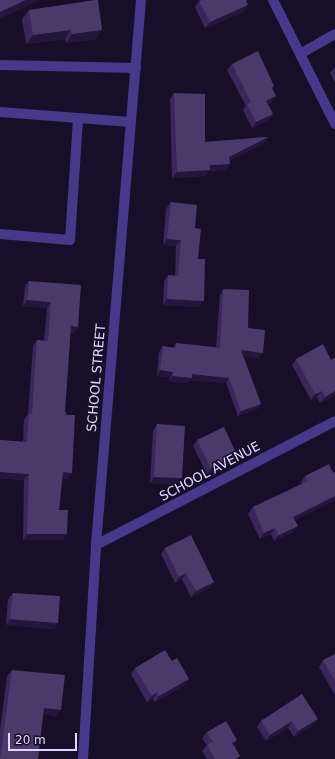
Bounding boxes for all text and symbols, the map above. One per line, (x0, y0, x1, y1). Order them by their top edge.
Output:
street label: SCHOOL STREET (84, 323, 110, 433)
street label: SCHOOL AVENUE (157, 439, 263, 505)
scale bar (10, 725, 79, 751)
text: 20 m (15, 733, 46, 747)

